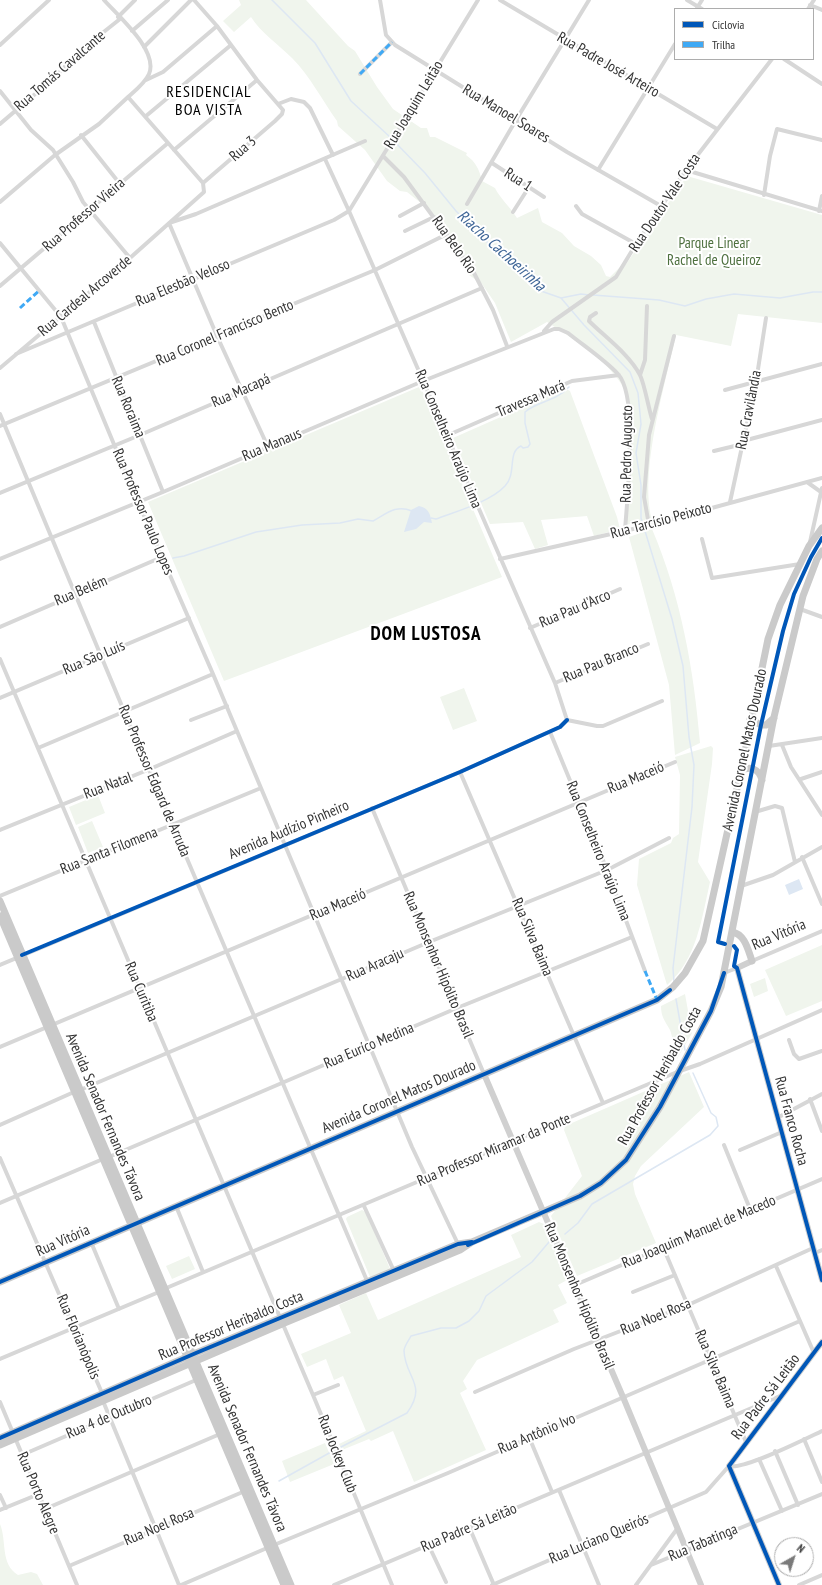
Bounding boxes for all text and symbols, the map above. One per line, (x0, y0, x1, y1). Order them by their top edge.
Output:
legend (674, 8, 814, 60)
text: Ciclovia (712, 17, 744, 32)
street label: Rua Tomás Cavalcante (11, 27, 109, 115)
street label: Rua Padre José Arteiro (554, 28, 662, 102)
text: Trilha (712, 37, 735, 52)
street label: Rua Joaquim Leitão (381, 58, 447, 152)
street label: Rua Manoel Soares (459, 81, 553, 147)
district label: RESIDENCIAL BOA VISTA (166, 82, 252, 120)
street label: Rua 3 (226, 132, 260, 166)
street label: Rua Doutor Vale Costa (625, 150, 705, 256)
street label: Rua 1 (501, 164, 535, 196)
street label: Rua Professor Vieira (39, 174, 129, 256)
water label: Riacho Cachoeirinha (453, 206, 549, 296)
street label: Rua Belo Rio (428, 213, 480, 277)
park label: Parque Linear Rachel de Queiroz (667, 235, 761, 270)
street label: Rua Cardeal Arcoverde (35, 252, 135, 340)
street label: Rua Elesbão Veloso (133, 255, 233, 311)
street label: Rua Coronel Francisco Bento (154, 296, 296, 370)
street label: Rua Conselheiro Araújo Lima (411, 367, 485, 511)
street label: Rua Cravilândia (732, 369, 766, 451)
street label: Rua Macapá (209, 370, 273, 412)
street label: Rua Roraima (107, 374, 149, 440)
street label: Travessa Mará (494, 377, 568, 421)
street label: Rua Pedro Augusto (617, 405, 637, 503)
street label: Rua Manaus (240, 424, 304, 466)
street label: Rua Professor Paulo Lopes (108, 446, 178, 578)
street label: Rua Tarcísio Peixoto (609, 499, 713, 543)
street label: Rua Belém (52, 572, 110, 610)
street label: Rua Pau d'Arco (537, 586, 613, 632)
district label: DOM LUSTOSA (370, 624, 482, 646)
street label: Rua São Luís (60, 637, 128, 679)
street label: Rua Pau Branco (561, 639, 641, 687)
street label: Avenida Coronel Matos Dourado (719, 667, 771, 833)
street label: Rua Professor Edgard de Arruda (114, 703, 194, 859)
street label: Rua Maceió (605, 758, 667, 798)
street label: Rua Natal (81, 769, 135, 803)
street label: Rua Conselheiro Araújo Lima (562, 779, 634, 923)
street label: Avenida Audízio Pinheiro (226, 796, 352, 864)
street label: Rua Santa Filomena (58, 823, 160, 879)
street label: Rua Maceió (307, 885, 369, 925)
street label: Rua Monsenhor Hipólito Brasil (399, 889, 477, 1041)
street label: Rua Silva Baima (507, 895, 557, 979)
street label: Rua Vitória (749, 916, 809, 954)
street label: Rua Aracaju (343, 944, 407, 986)
street label: Rua Curitiba (120, 959, 162, 1025)
street label: Rua Professor Heribaldo Costa (614, 1004, 706, 1148)
street label: Rua Euríco Medina (321, 1019, 417, 1073)
street label: Avenida Senador Fernandes Távora (61, 1030, 149, 1204)
street label: Avenida Coronel Matos Dourado (319, 1056, 479, 1138)
street label: Rua Franco Rocha (770, 1074, 812, 1168)
street label: Rua Professor Miramar da Ponte (415, 1110, 573, 1190)
street label: Rua Joaquim Manuel de Macedo (619, 1191, 779, 1273)
street label: Rua Monsenhor Hipólito Brasil (540, 1220, 618, 1372)
street label: Rua Vitória (33, 1221, 93, 1261)
street label: Rua Professor Heribaldo Costa (156, 1287, 306, 1365)
street label: Rua Florianópolis (52, 1292, 104, 1382)
street label: Rua Noel Rosa (618, 1295, 694, 1339)
street label: Rua Silva Baima (690, 1327, 740, 1411)
street label: Rua Padre Sá Leitão (728, 1351, 804, 1443)
street label: Avenida Senador Fernandes Távora (203, 1361, 291, 1535)
street label: Rua 4 de Outubro (64, 1391, 154, 1443)
street label: Rua Antônio Ivo (496, 1410, 578, 1458)
street label: Rua Jockey Club (313, 1413, 361, 1495)
street label: Rua Porto Alegre (13, 1449, 63, 1537)
street label: Rua Padre Sá Leitão (418, 1500, 520, 1556)
street label: Rua Noel Rosa (121, 1504, 197, 1550)
street label: Rua Luciano Queirós (547, 1510, 651, 1568)
street label: Rua Tabatinga (666, 1520, 740, 1566)
north arrow (774, 1537, 814, 1577)
text: N (794, 1541, 808, 1556)

